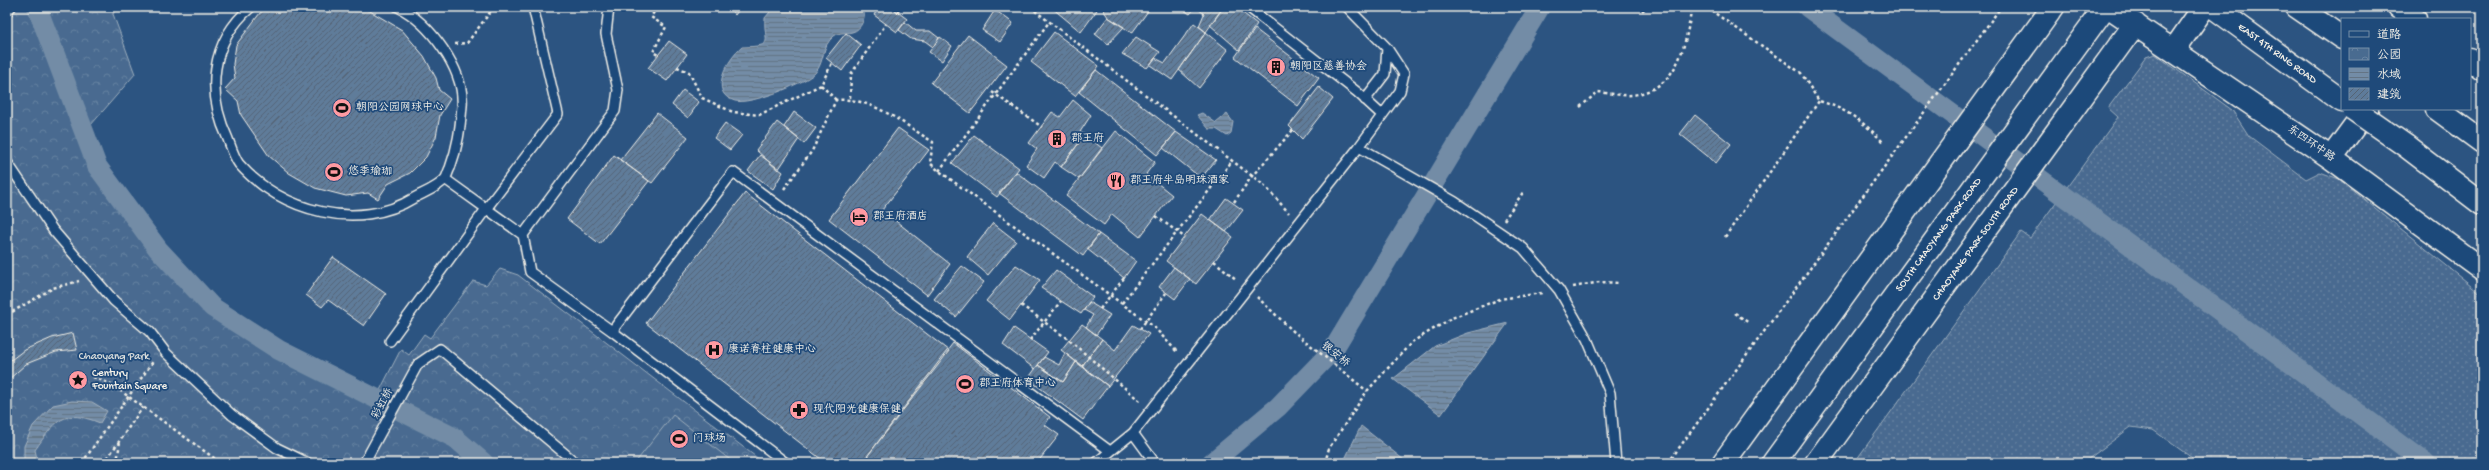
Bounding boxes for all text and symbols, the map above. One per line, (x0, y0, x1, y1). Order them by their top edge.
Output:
legend (2341, 18, 2471, 110)
street label: EAST 4TH RING ROAD (2235, 21, 2320, 87)
text: 道路 (2377, 28, 2401, 43)
text: 公园 (2377, 48, 2401, 63)
building icon: 朝阳区慈善协会 (1265, 56, 1287, 78)
place label: 朝阳区慈善协会 (1290, 59, 1367, 73)
text: 水域 (2377, 68, 2401, 83)
text: 建筑 (2377, 88, 2401, 103)
sports icon: 朝阳公园网球中心 (331, 97, 353, 119)
place label: 朝阳公园网球中心 (356, 101, 444, 114)
street label: 东四环中路 (2285, 122, 2338, 165)
building icon: 郡王府 (1046, 128, 1068, 150)
place label: 郡王府 (1071, 132, 1104, 145)
sports icon: 悠季瑜珈 (323, 161, 345, 183)
place label: 悠季瑜珈 (348, 165, 392, 178)
restaurant icon: 郡王府半岛明珠酒家 (1105, 170, 1127, 192)
place label: 郡王府半岛明珠酒家 (1130, 174, 1229, 187)
street label: SOUTH CHAOYANG PARK ROAD (1894, 175, 1985, 294)
street label: CHAOYANG PARK SOUTH ROAD (1931, 184, 2022, 303)
hotel icon: 郡王府酒店 (848, 206, 870, 228)
place label: 郡王府酒店 (873, 210, 928, 223)
hospital icon: 康诺脊柱健康中心 (703, 339, 725, 361)
street label: 银安桥 (1318, 339, 1352, 370)
place label: 康诺脊柱健康中心 (728, 343, 816, 356)
park label: Chaoyang Park (79, 351, 150, 363)
place label: Century Fountain Square (91, 368, 167, 393)
place icon: Century Fountain Square (67, 369, 89, 391)
sports icon: 郡王府体育中心 (954, 373, 976, 395)
place label: 郡王府体育中心 (979, 377, 1056, 390)
street label: 彩虹桥 (369, 386, 396, 421)
pharmacy icon: 现代阳光健康保健 (788, 399, 810, 421)
place label: 现代阳光健康保健 (813, 403, 901, 416)
sports icon: 门球场 (668, 428, 690, 450)
place label: 门球场 (693, 432, 726, 445)

